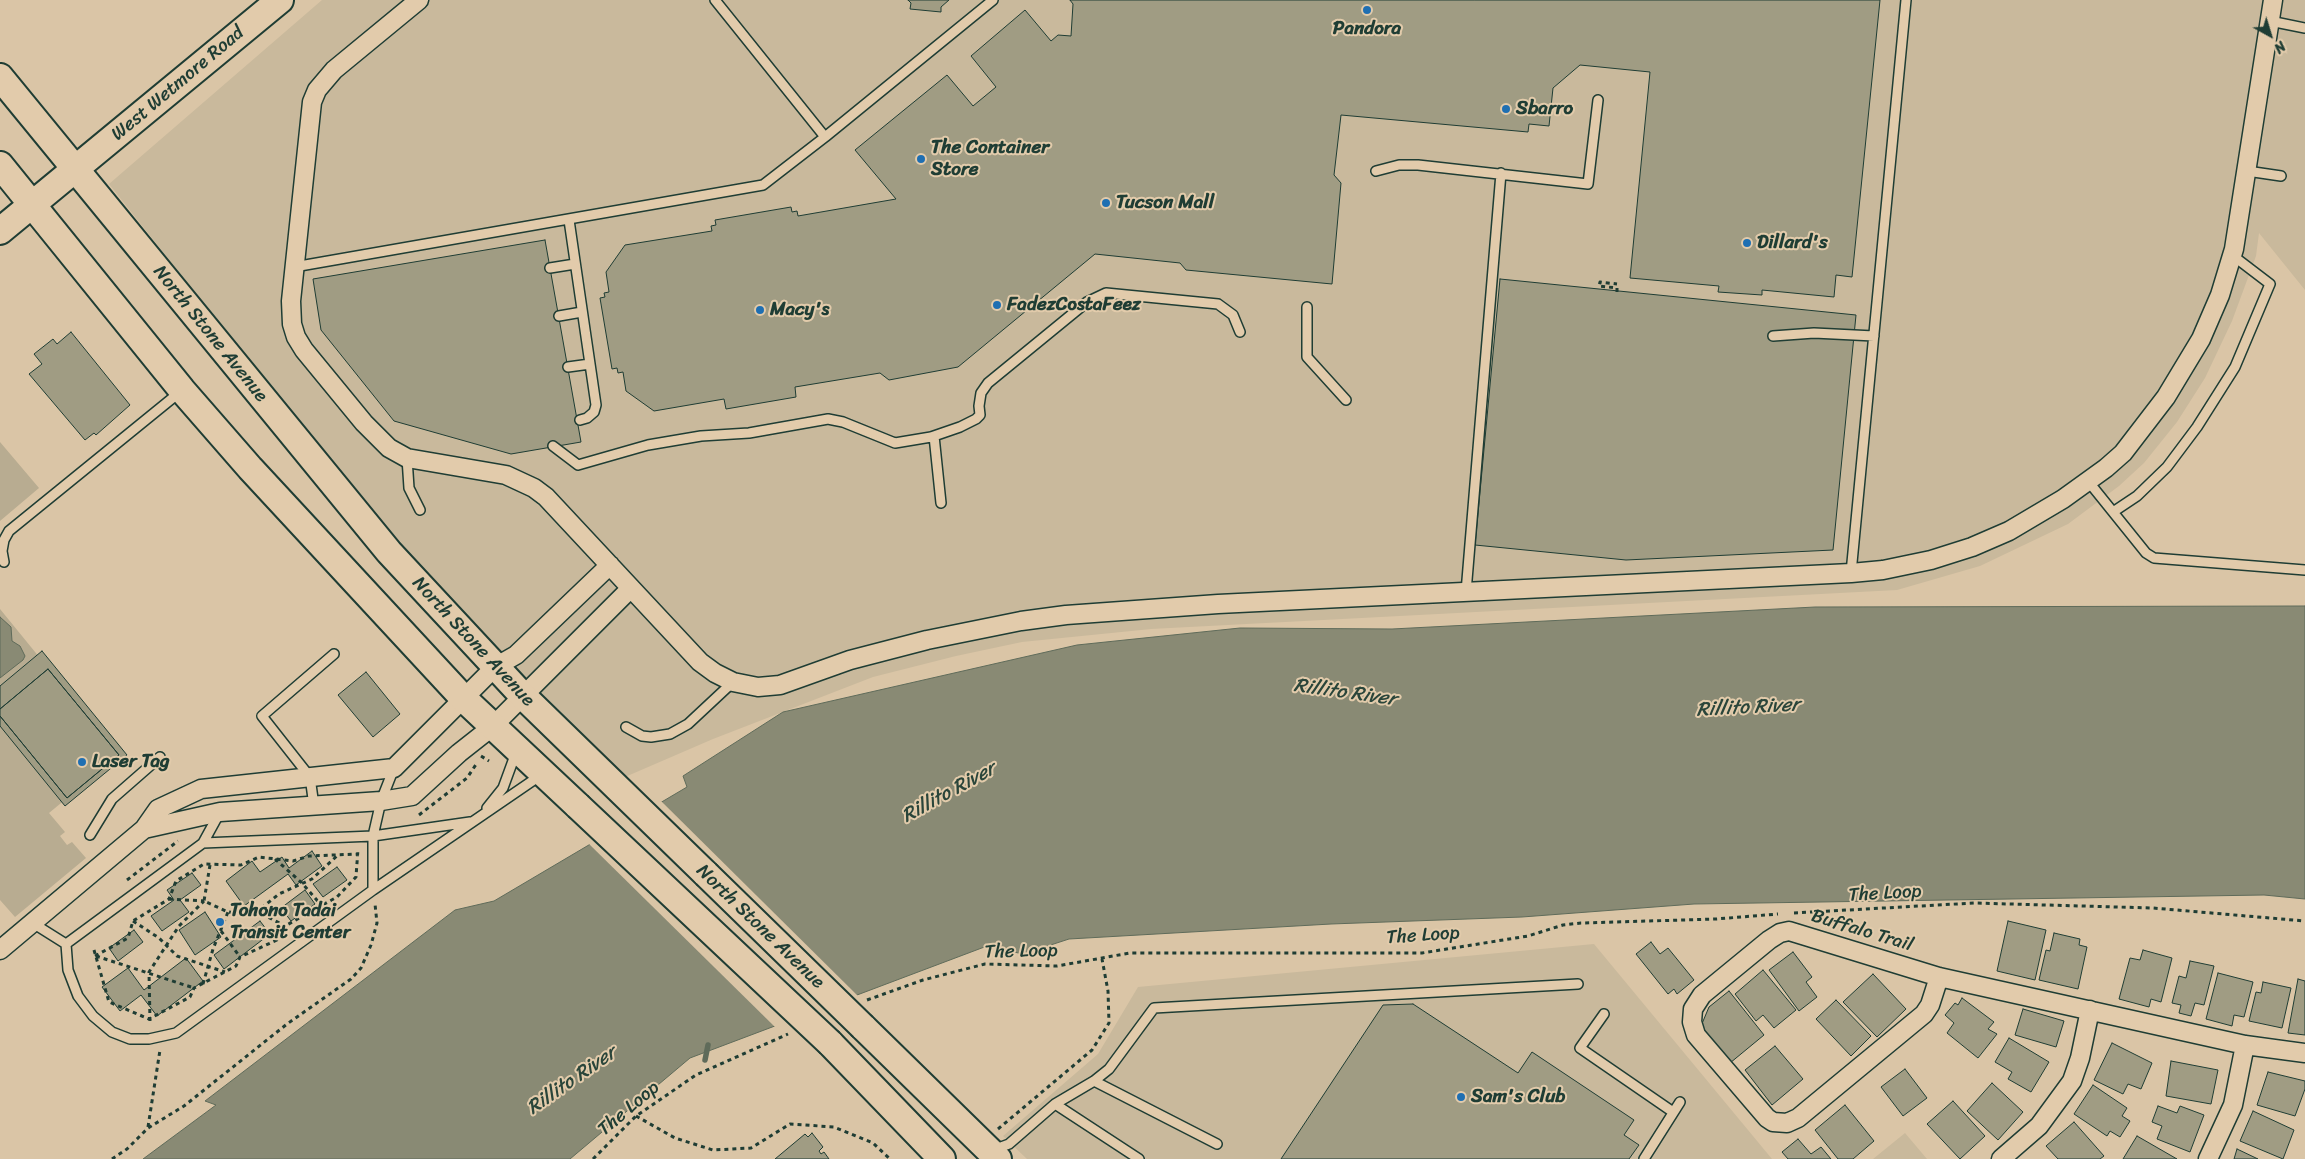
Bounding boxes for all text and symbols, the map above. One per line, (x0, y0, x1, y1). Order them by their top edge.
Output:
marker: Pandora (1361, 4, 1373, 16)
north arrow (2245, 10, 2295, 60)
place label: Pandora (1333, 18, 1401, 40)
street label: West Wetmore Road (107, 22, 249, 146)
text: N (2268, 34, 2291, 60)
place label: Sbarro (1516, 98, 1573, 120)
marker: Sbarro (1500, 103, 1512, 115)
place label: The Container Store (931, 137, 1049, 181)
marker: The Container Store (915, 153, 927, 165)
place label: Tucson Mall (1116, 192, 1214, 214)
marker: Tucson Mall (1100, 197, 1112, 209)
place label: Dillard's (1757, 232, 1828, 254)
marker: Dillard's (1741, 237, 1753, 249)
street label: North Stone Avenue (148, 261, 272, 407)
place label: FadezCostaFeez (1007, 294, 1141, 316)
place label: Macy's (770, 299, 829, 321)
marker: FadezCostaFeez (991, 299, 1003, 311)
marker: Macy's (754, 304, 766, 316)
street label: North Stone Avenue (407, 572, 539, 712)
water label: Rillito River (1292, 674, 1398, 712)
water label: Rillito River (1696, 693, 1800, 723)
place label: Laser Tag (92, 751, 170, 773)
marker: Laser Tag (76, 756, 88, 768)
water label: Rillito River (898, 757, 1000, 829)
street label: North Stone Avenue (691, 860, 829, 994)
street label: The Loop (1848, 881, 1922, 907)
place label: Tohono Tadai Transit Center (230, 900, 350, 944)
street label: Buffalo Trail (1808, 905, 1916, 957)
marker: Tohono Tadai Transit Center (214, 916, 226, 928)
street label: The Loop (1386, 922, 1460, 950)
street label: The Loop (984, 940, 1058, 964)
water label: Rillito River (523, 1042, 621, 1120)
street label: The Loop (594, 1077, 664, 1141)
place label: Sam's Club (1471, 1086, 1565, 1108)
marker: Sam's Club (1455, 1091, 1467, 1103)

